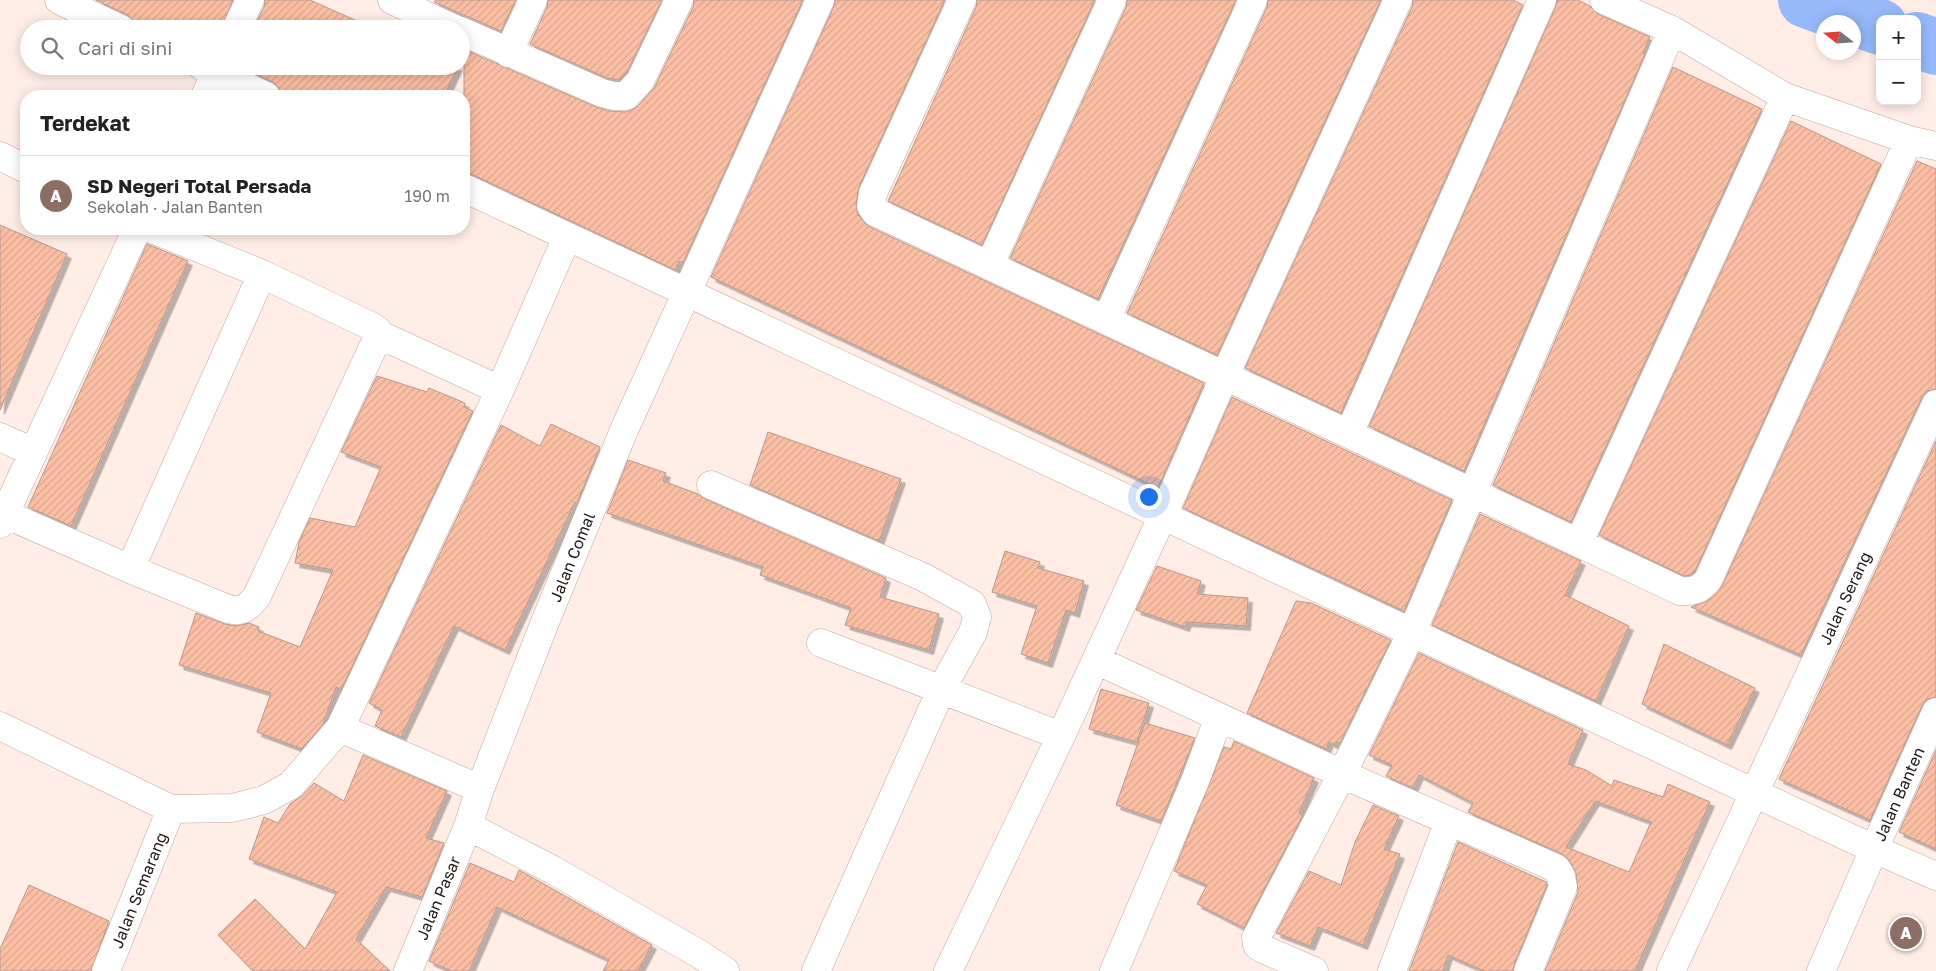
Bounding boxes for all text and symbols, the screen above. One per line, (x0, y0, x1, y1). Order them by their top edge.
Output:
north arrow (1816, 15, 1861, 60)
map controls (1876, 15, 1921, 105)
button: + (1876, 15, 1921, 60)
search box (20, 20, 470, 75)
icon: search (38, 34, 66, 62)
text: Cari di sini (78, 36, 172, 59)
button: − (1876, 60, 1921, 105)
text: Terdekat (40, 110, 130, 136)
text: SD Negeri Total Persada (87, 174, 311, 197)
text: A (50, 186, 62, 206)
text: 190 m (404, 186, 450, 206)
text: Sekolah · Jalan Banten (87, 197, 263, 217)
your location (1136, 484, 1162, 510)
street label: Jalan Comal (545, 509, 599, 605)
street label: Jalan Serang (1815, 548, 1875, 648)
street label: Jalan Banten (1869, 744, 1929, 844)
street label: Jalan Semarang (107, 829, 171, 951)
street label: Jalan Pasar (411, 853, 465, 943)
pin: A (1890, 914, 1922, 952)

